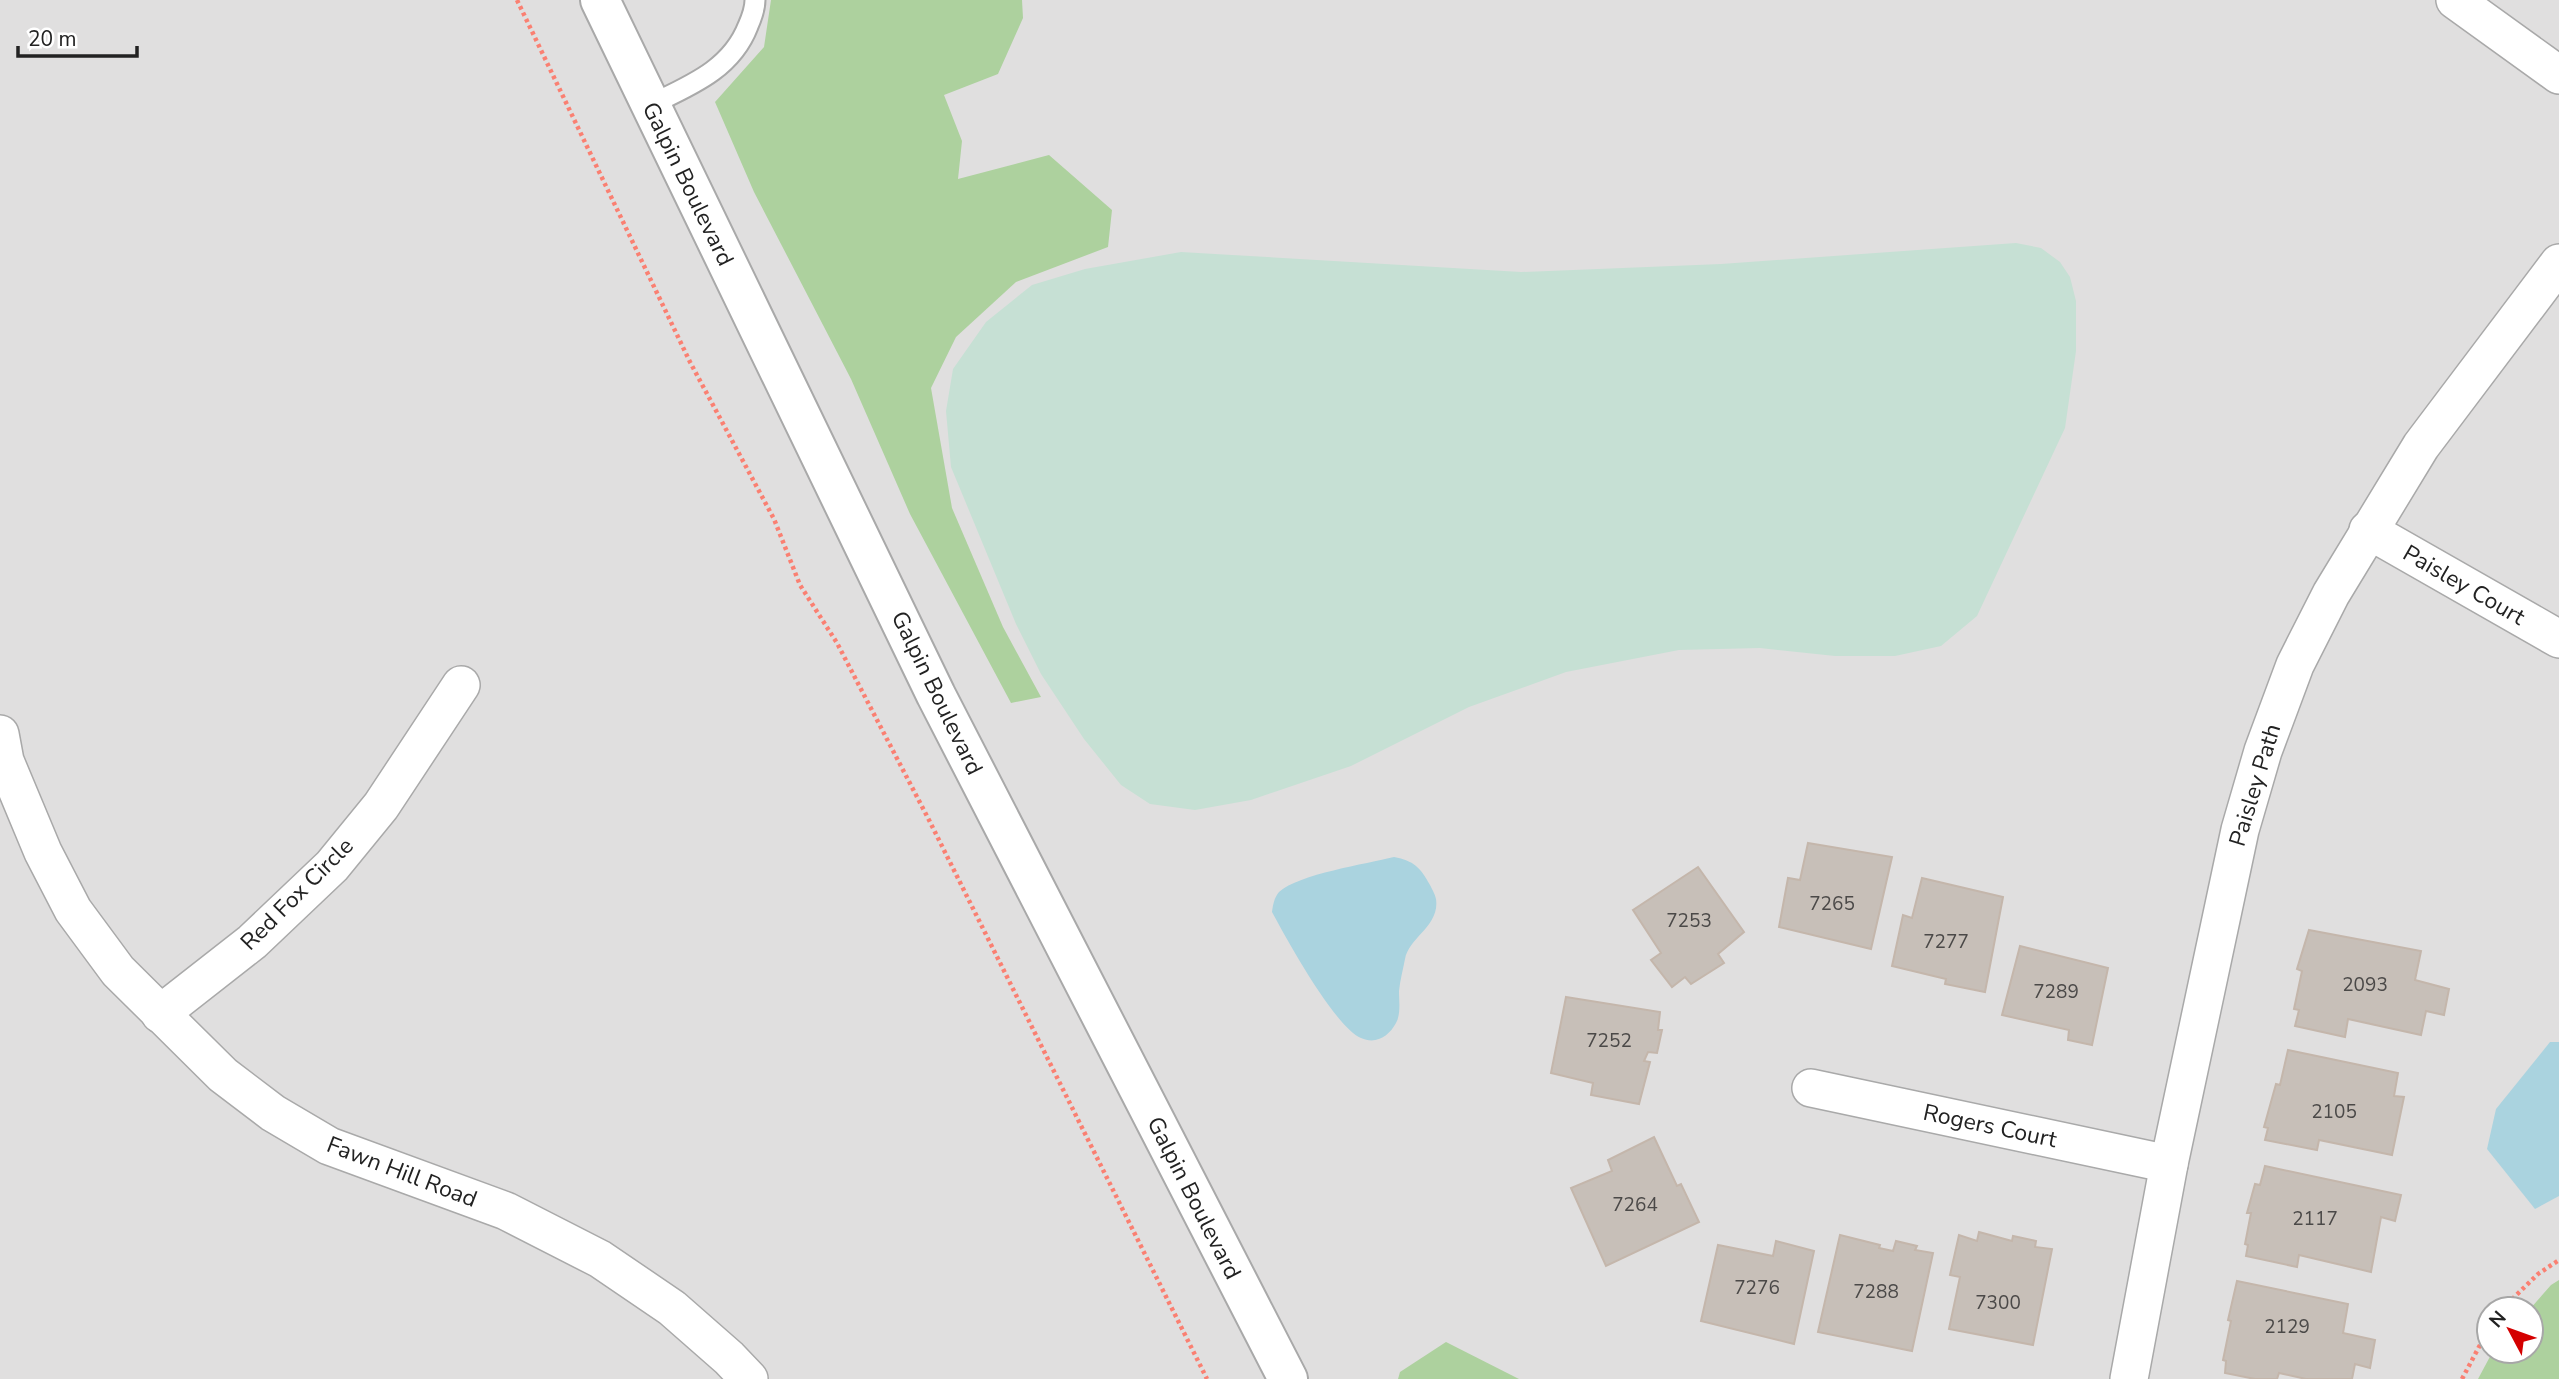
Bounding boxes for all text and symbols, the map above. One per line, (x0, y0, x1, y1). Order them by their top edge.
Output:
scale bar (18, 14, 136, 58)
text: 20 m (28, 25, 77, 53)
street label: Galpin Boulevard (635, 97, 741, 271)
street label: Paisley Court (2397, 537, 2532, 633)
street label: Galpin Boulevard (884, 606, 990, 780)
street label: Paisley Path (2222, 720, 2288, 850)
street label: Red Fox Circle (234, 831, 360, 957)
house number: 7265 (1809, 891, 1855, 917)
house number: 7253 (1666, 908, 1712, 934)
house number: 7277 (1923, 929, 1969, 955)
house number: 2093 (2342, 972, 2388, 998)
house number: 7289 (2033, 979, 2079, 1005)
house number: 7252 (1586, 1028, 1632, 1054)
street label: Rogers Court (1920, 1097, 2061, 1155)
house number: 2105 (2311, 1099, 2357, 1125)
street label: Galpin Boulevard (1140, 1111, 1248, 1285)
street label: Fawn Hill Road (322, 1129, 482, 1215)
house number: 7264 (1612, 1192, 1658, 1218)
house number: 2117 (2292, 1206, 2338, 1232)
house number: 7276 (1734, 1275, 1780, 1301)
house number: 7288 (1853, 1279, 1899, 1305)
house number: 7300 (1975, 1290, 2021, 1316)
north arrow (2475, 1295, 2545, 1365)
text: N (2483, 1306, 2512, 1333)
house number: 2129 (2264, 1314, 2310, 1340)

